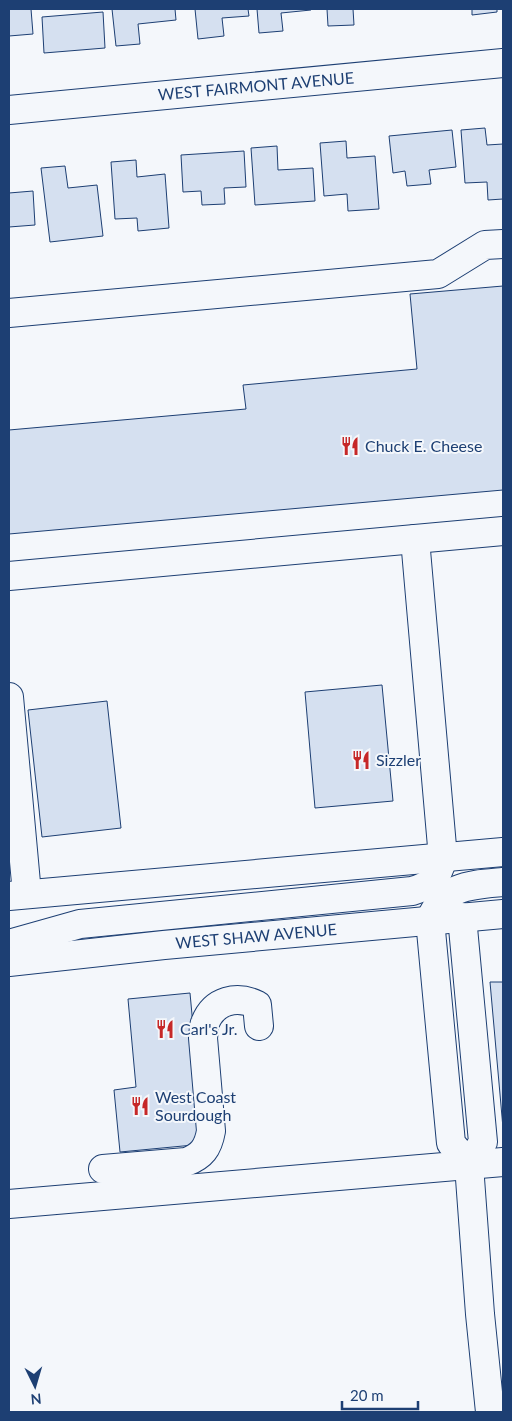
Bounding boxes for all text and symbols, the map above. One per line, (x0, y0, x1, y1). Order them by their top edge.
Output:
street label: WEST FAIRMONT AVENUE (157, 67, 355, 104)
restaurant icon: Chuck E. Cheese (339, 435, 361, 457)
place label: Chuck E. Cheese (365, 436, 482, 455)
restaurant icon: Sizzler (350, 749, 372, 771)
place label: Sizzler (376, 750, 421, 769)
street label: WEST SHAW AVENUE (175, 919, 337, 952)
restaurant icon: Carl's Jr. (154, 1018, 176, 1040)
place label: Carl's Jr. (180, 1019, 237, 1038)
place label: West Coast Sourdough (155, 1087, 236, 1124)
restaurant icon: West Coast Sourdough (129, 1095, 151, 1117)
north arrow (10, 1361, 60, 1411)
scale bar (342, 1378, 418, 1410)
text: 20 m (350, 1386, 384, 1404)
text: N (30, 1391, 42, 1408)

